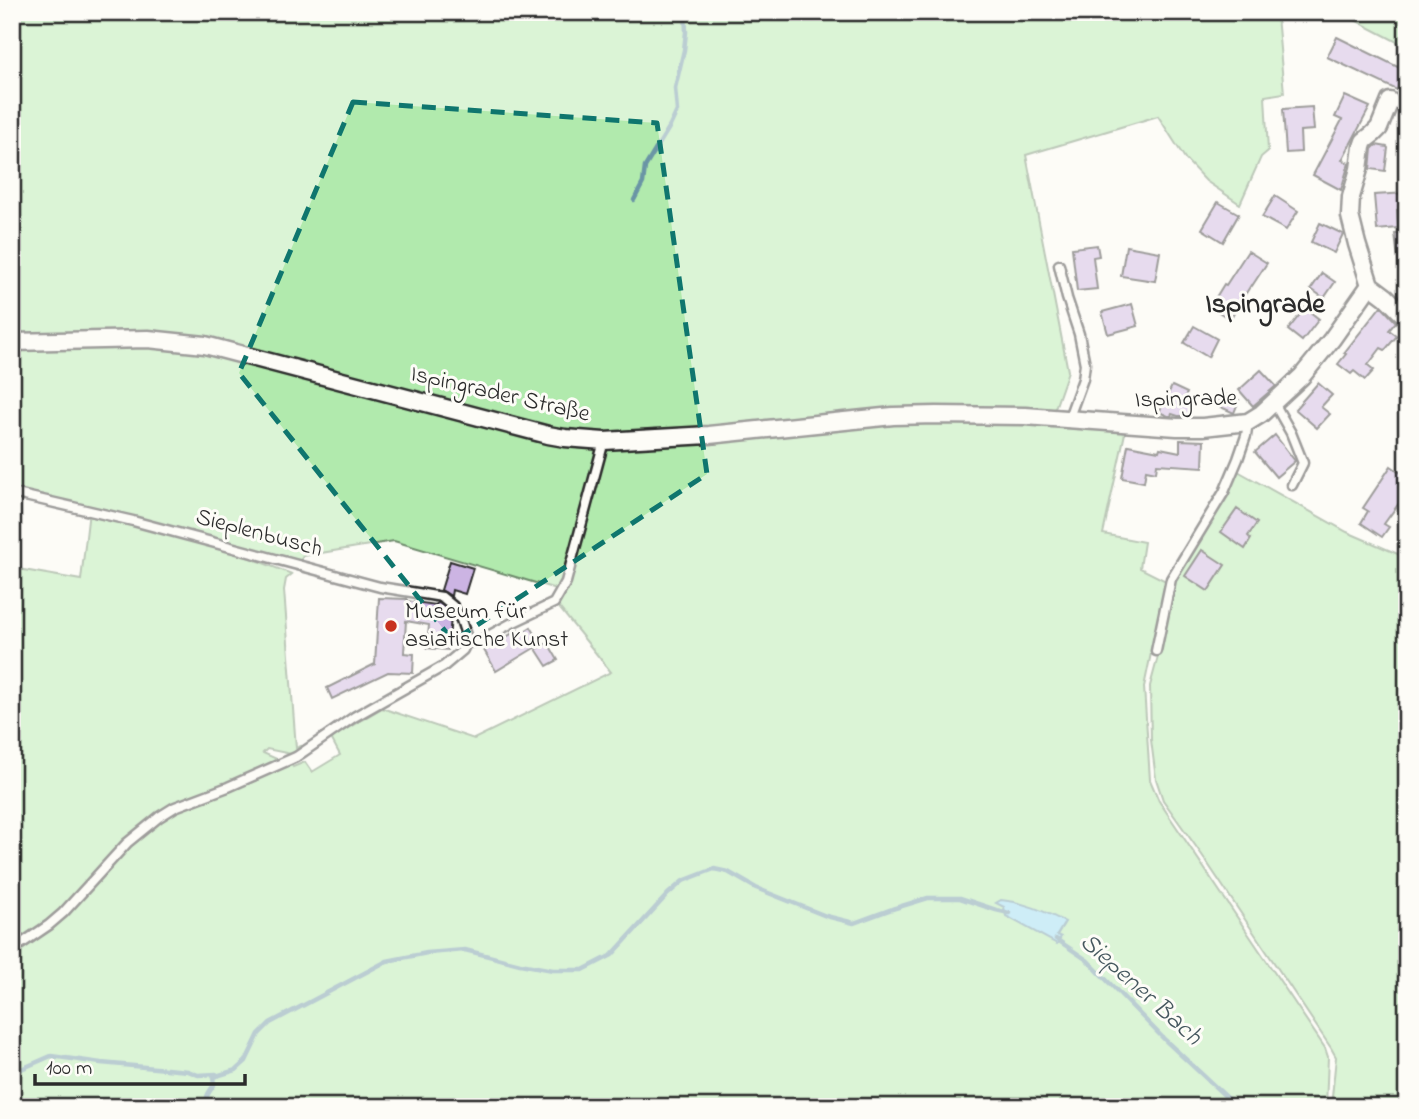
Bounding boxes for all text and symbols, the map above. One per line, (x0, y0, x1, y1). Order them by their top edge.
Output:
district label: Ispingrade (1205, 285, 1326, 327)
street label: Ispingrader Straße (407, 357, 593, 433)
street label: Ispingrade (1134, 382, 1238, 418)
street label: Sieplenbusch (192, 500, 326, 568)
place label: Museum für asiatische Kunst (405, 595, 568, 658)
marker: Museum für asiatische Kunst (383, 618, 399, 634)
water label: Siepener Bach (1070, 925, 1210, 1056)
scale bar (35, 1042, 245, 1086)
text: 100 m (46, 1054, 92, 1084)

